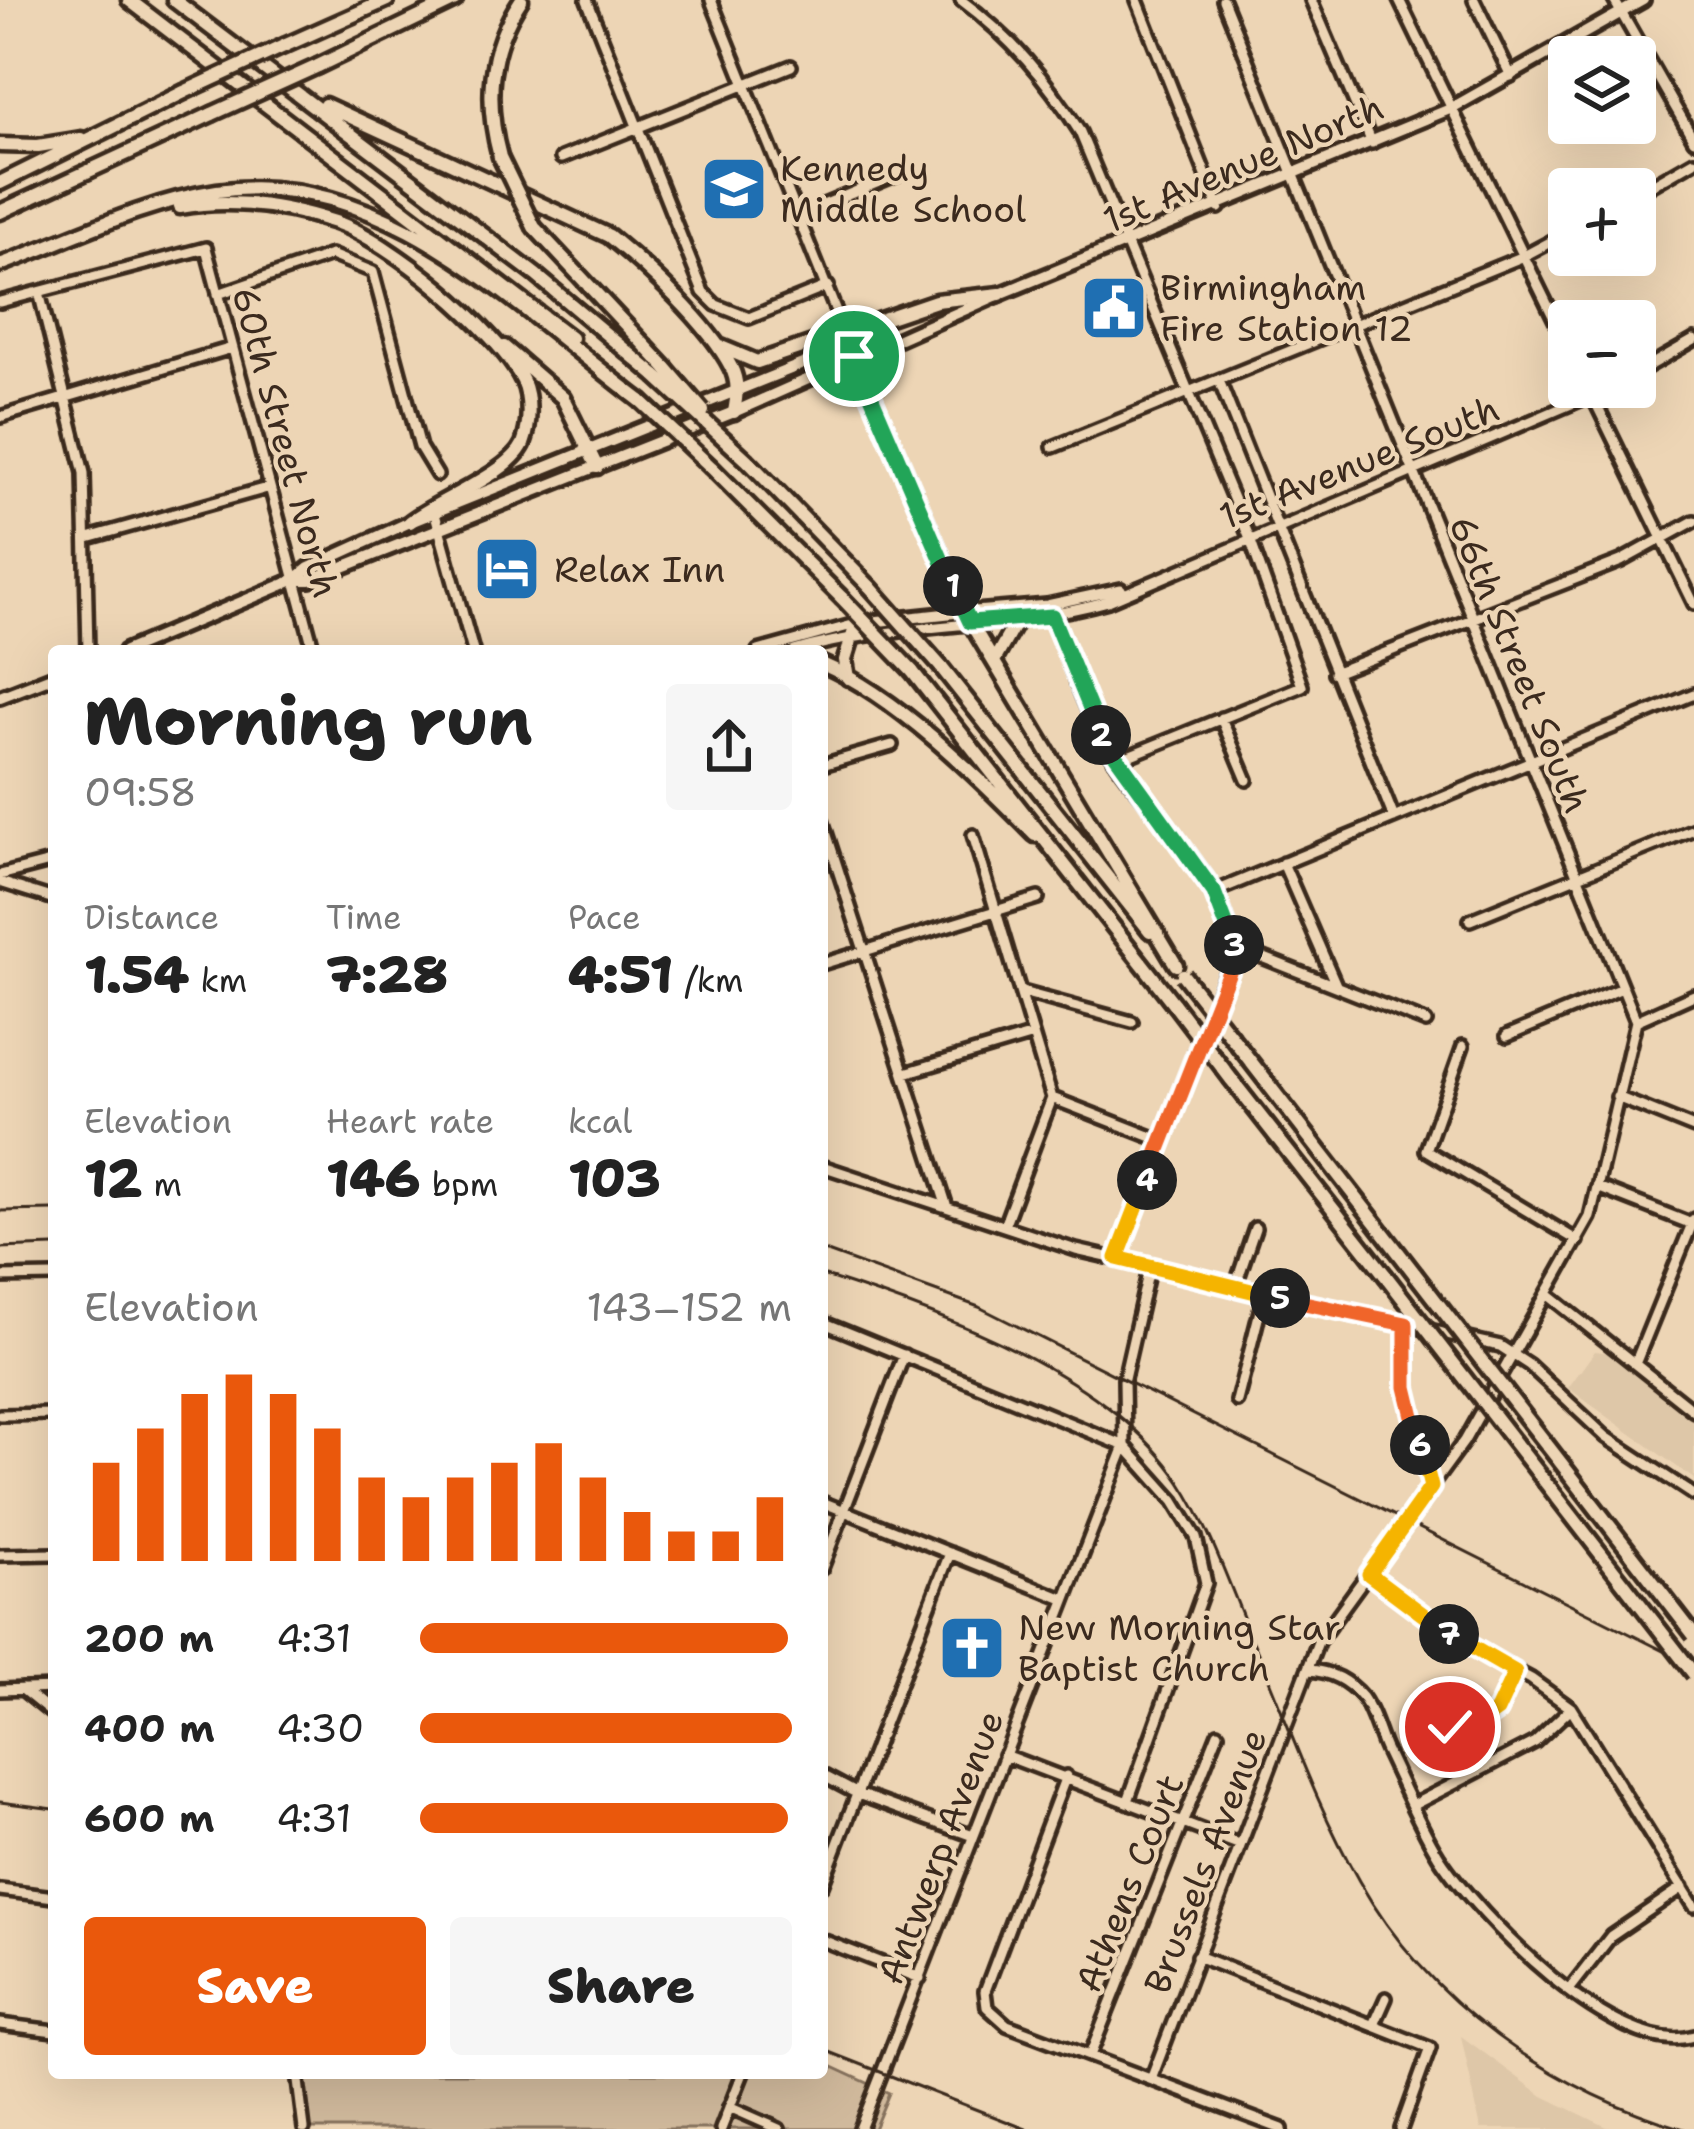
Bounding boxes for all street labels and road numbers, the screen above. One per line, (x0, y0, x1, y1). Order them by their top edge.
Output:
street label: 1st Avenue North (1096, 82, 1391, 245)
street label: 60th Street North (221, 281, 351, 603)
street label: 1st Avenue South (1212, 384, 1506, 541)
street label: 66th Street South (1438, 508, 1602, 820)
street label: Antwerp Avenue (866, 1703, 1015, 1991)
street label: Brussels Avenue (1132, 1722, 1278, 2001)
street label: Athens Court (1064, 1767, 1195, 1999)

